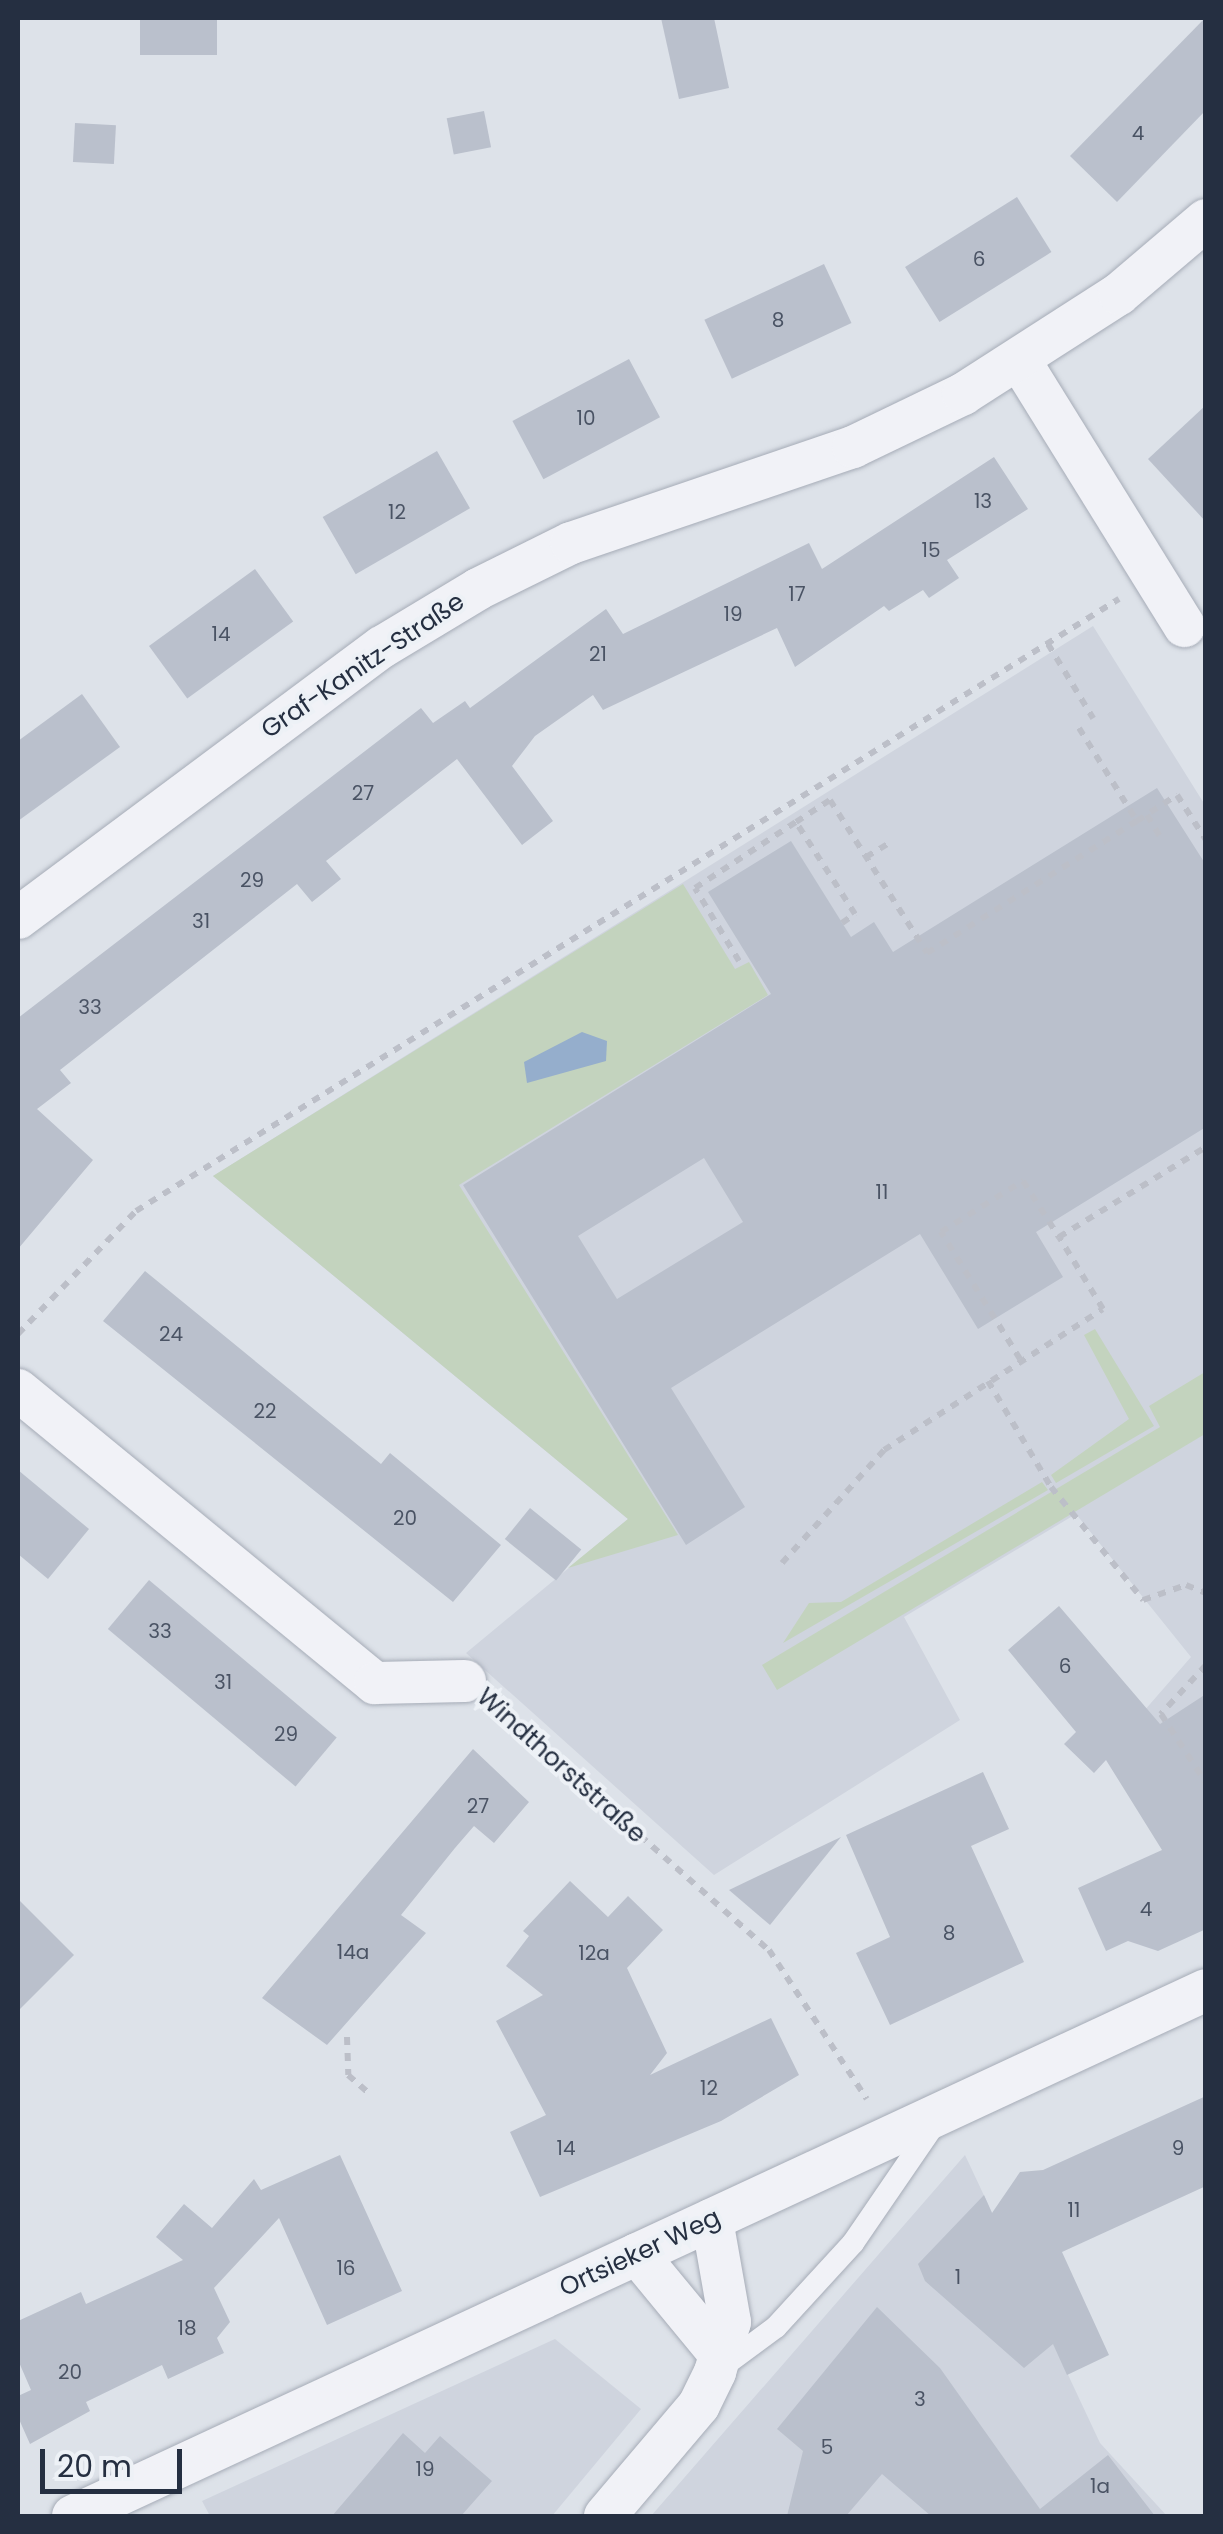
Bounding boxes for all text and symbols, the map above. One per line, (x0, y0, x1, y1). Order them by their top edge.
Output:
house number: 4 (1132, 121, 1144, 145)
house number: 6 (973, 247, 985, 271)
house number: 8 (772, 308, 784, 332)
house number: 10 (577, 406, 595, 430)
house number: 13 (974, 489, 992, 513)
house number: 12 (388, 500, 406, 524)
house number: 15 (922, 538, 940, 562)
house number: 17 (788, 582, 806, 606)
street label: Graf-Kanitz-Straße (256, 587, 470, 745)
house number: 19 (724, 602, 742, 626)
house number: 14 (212, 622, 230, 646)
house number: 21 (589, 642, 607, 666)
house number: 27 (352, 781, 374, 805)
house number: 29 (240, 868, 264, 892)
house number: 31 (192, 909, 210, 933)
house number: 33 (78, 995, 102, 1019)
house number: 11 (876, 1180, 888, 1204)
house number: 24 (159, 1322, 183, 1346)
house number: 22 (254, 1399, 276, 1423)
house number: 20 (393, 1506, 417, 1530)
house number: 33 (148, 1619, 172, 1643)
house number: 6 (1059, 1654, 1071, 1678)
house number: 31 (214, 1670, 232, 1694)
street label: Windthorststraße (470, 1682, 652, 1850)
house number: 29 (274, 1722, 298, 1746)
house number: 27 (467, 1794, 489, 1818)
house number: 4 (1140, 1897, 1152, 1921)
house number: 8 (943, 1921, 955, 1945)
house number: 14a (337, 1940, 369, 1964)
house number: 12a (578, 1941, 610, 1965)
house number: 12 (700, 2076, 718, 2100)
house number: 14 (557, 2136, 575, 2160)
house number: 9 (1172, 2136, 1184, 2160)
house number: 11 (1068, 2198, 1080, 2222)
street label: Ortsieker Weg (555, 2203, 725, 2303)
house number: 16 (336, 2256, 356, 2280)
house number: 1 (955, 2265, 961, 2289)
house number: 18 (177, 2316, 197, 2340)
house number: 20 (58, 2360, 82, 2384)
house number: 3 (914, 2387, 926, 2411)
scale bar (45, 2429, 188, 2491)
house number: 5 (821, 2435, 833, 2459)
text: 20 m (57, 2445, 132, 2488)
house number: 19 (416, 2457, 434, 2481)
house number: 1a (1090, 2474, 1110, 2498)

